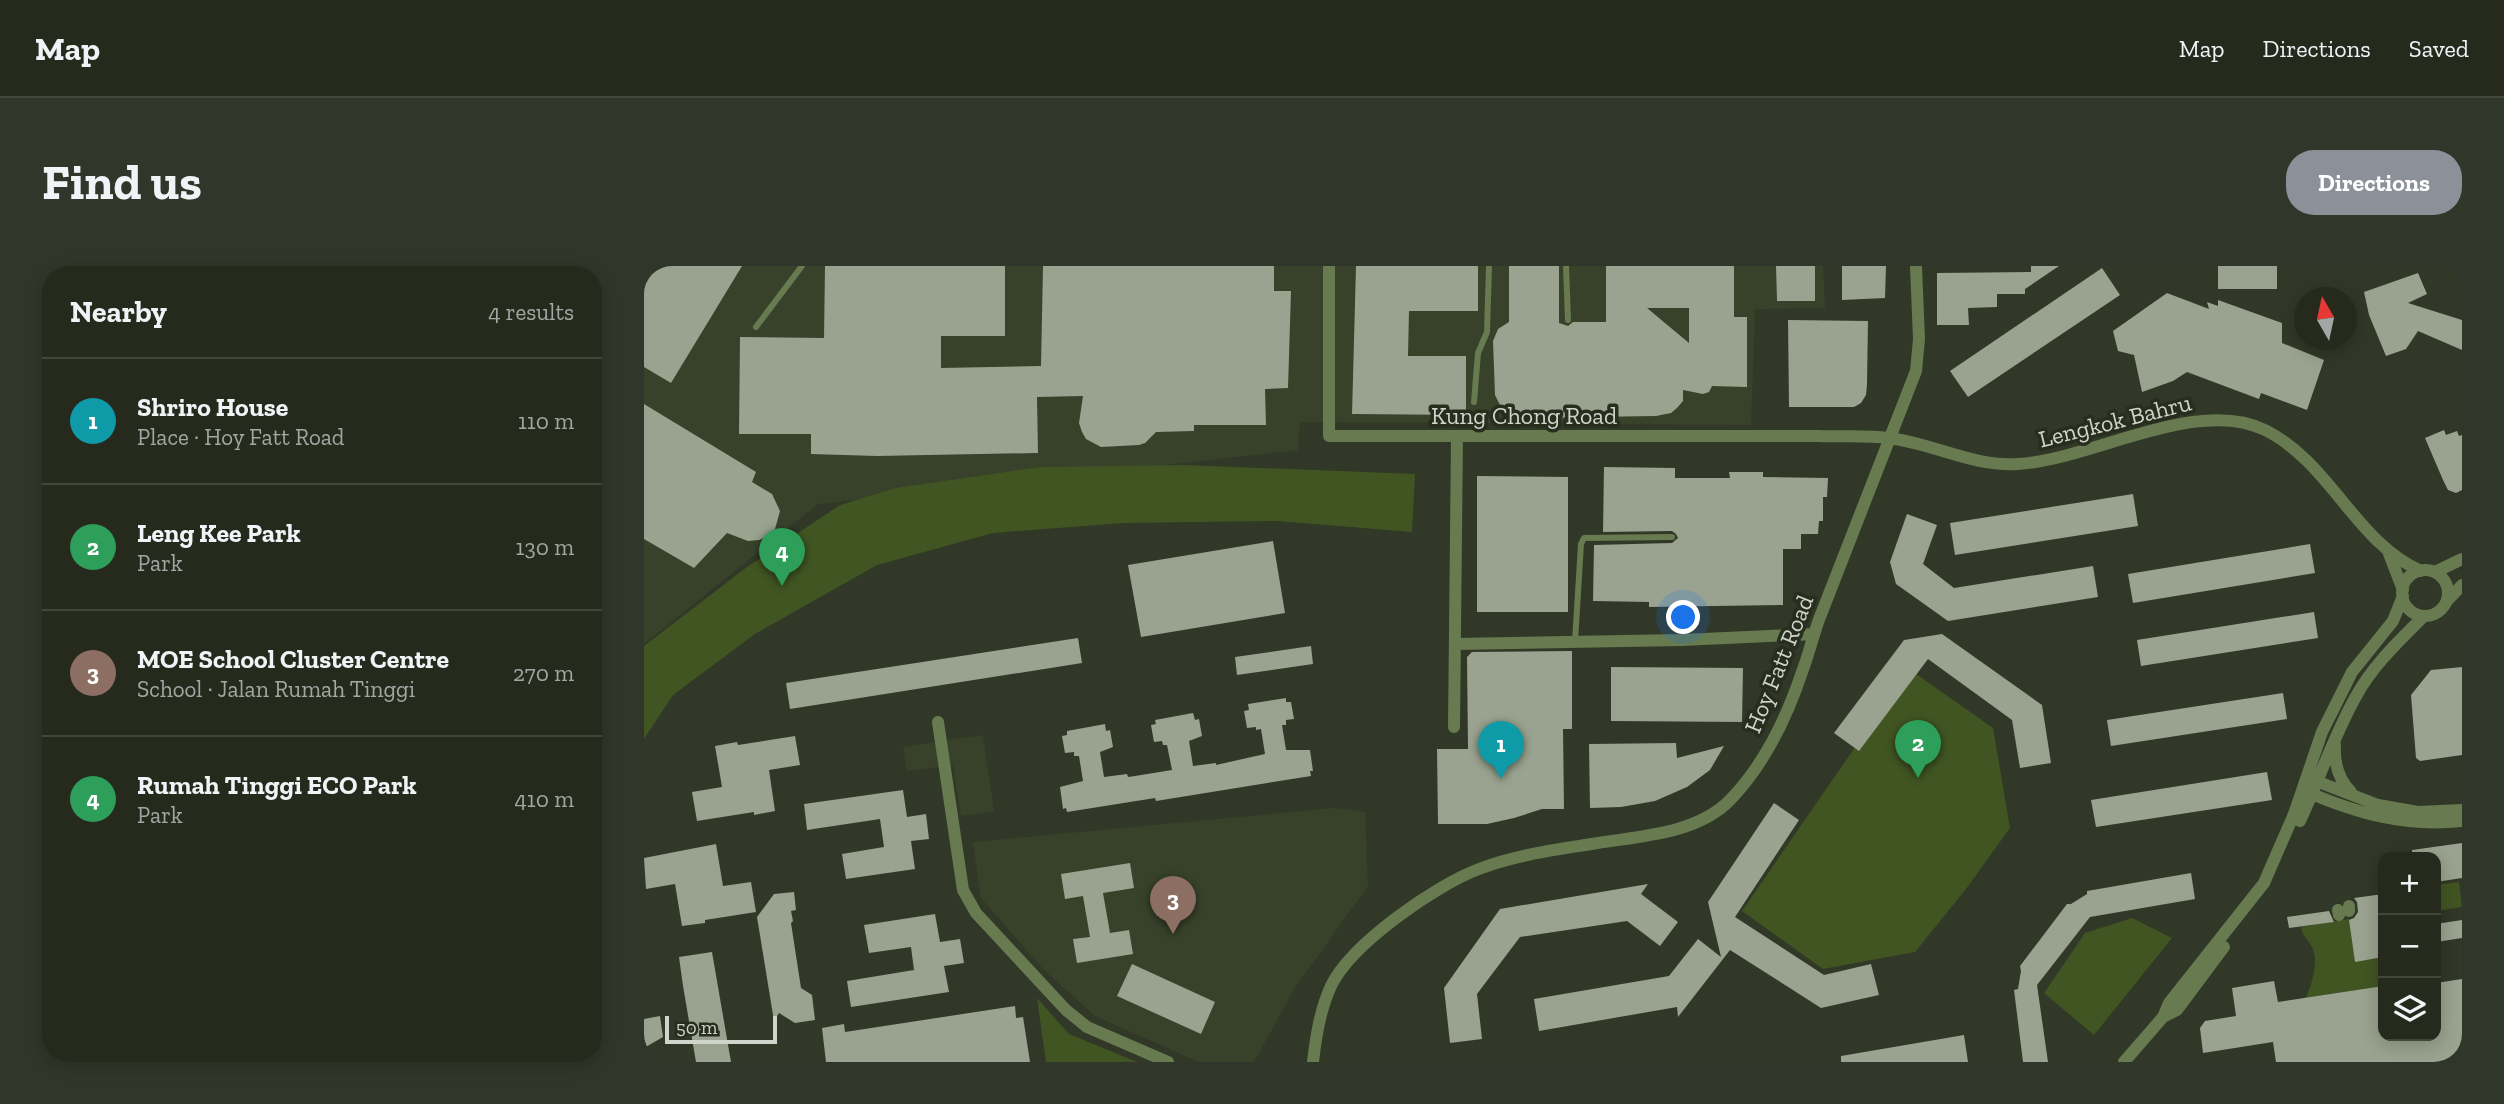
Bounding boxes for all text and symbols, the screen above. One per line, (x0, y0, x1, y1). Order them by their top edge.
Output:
text: Map (35, 29, 100, 68)
text: Map (2179, 34, 2225, 63)
text: Directions (2263, 34, 2371, 63)
text: Saved (2409, 34, 2469, 63)
button: Directions (2286, 150, 2462, 215)
text: Find us (42, 153, 202, 212)
north arrow (2294, 287, 2357, 350)
text: Nearby (70, 294, 167, 330)
text: 4 results (488, 298, 574, 326)
street label: Lengkok Bahru (2035, 387, 2195, 454)
text: Shriro House (137, 391, 288, 423)
street label: Kung Chong Road (1431, 401, 1617, 430)
text: 1 (88, 407, 98, 435)
text: 110 m (518, 407, 574, 435)
text: Place · Hoy Fatt Road (137, 423, 344, 451)
text: Leng Kee Park (137, 517, 301, 549)
pin: 4 (759, 528, 805, 586)
text: 2 (87, 533, 99, 561)
text: 130 m (516, 533, 574, 561)
text: Park (137, 549, 183, 577)
street label: Hoy Fatt Road (1738, 591, 1819, 737)
your location (1666, 600, 1700, 634)
text: MOE School Cluster Centre (137, 643, 449, 675)
text: 3 (87, 659, 99, 687)
text: 270 m (513, 659, 574, 687)
text: School · Jalan Rumah Tinggi (137, 675, 415, 703)
pin: 2 (1895, 720, 1941, 778)
pin: 1 (1478, 721, 1524, 779)
text: Rumah Tinggi ECO Park (137, 769, 417, 801)
text: 4 (86, 785, 100, 813)
text: 410 m (514, 785, 574, 813)
text: Park (137, 801, 183, 829)
map controls (2378, 852, 2441, 1041)
button: + (2378, 852, 2441, 915)
pin: 3 (1150, 876, 1196, 934)
button: − (2378, 915, 2441, 978)
button: layers (2378, 978, 2441, 1041)
scale bar (665, 1013, 777, 1045)
text: 50 m (676, 1016, 717, 1039)

